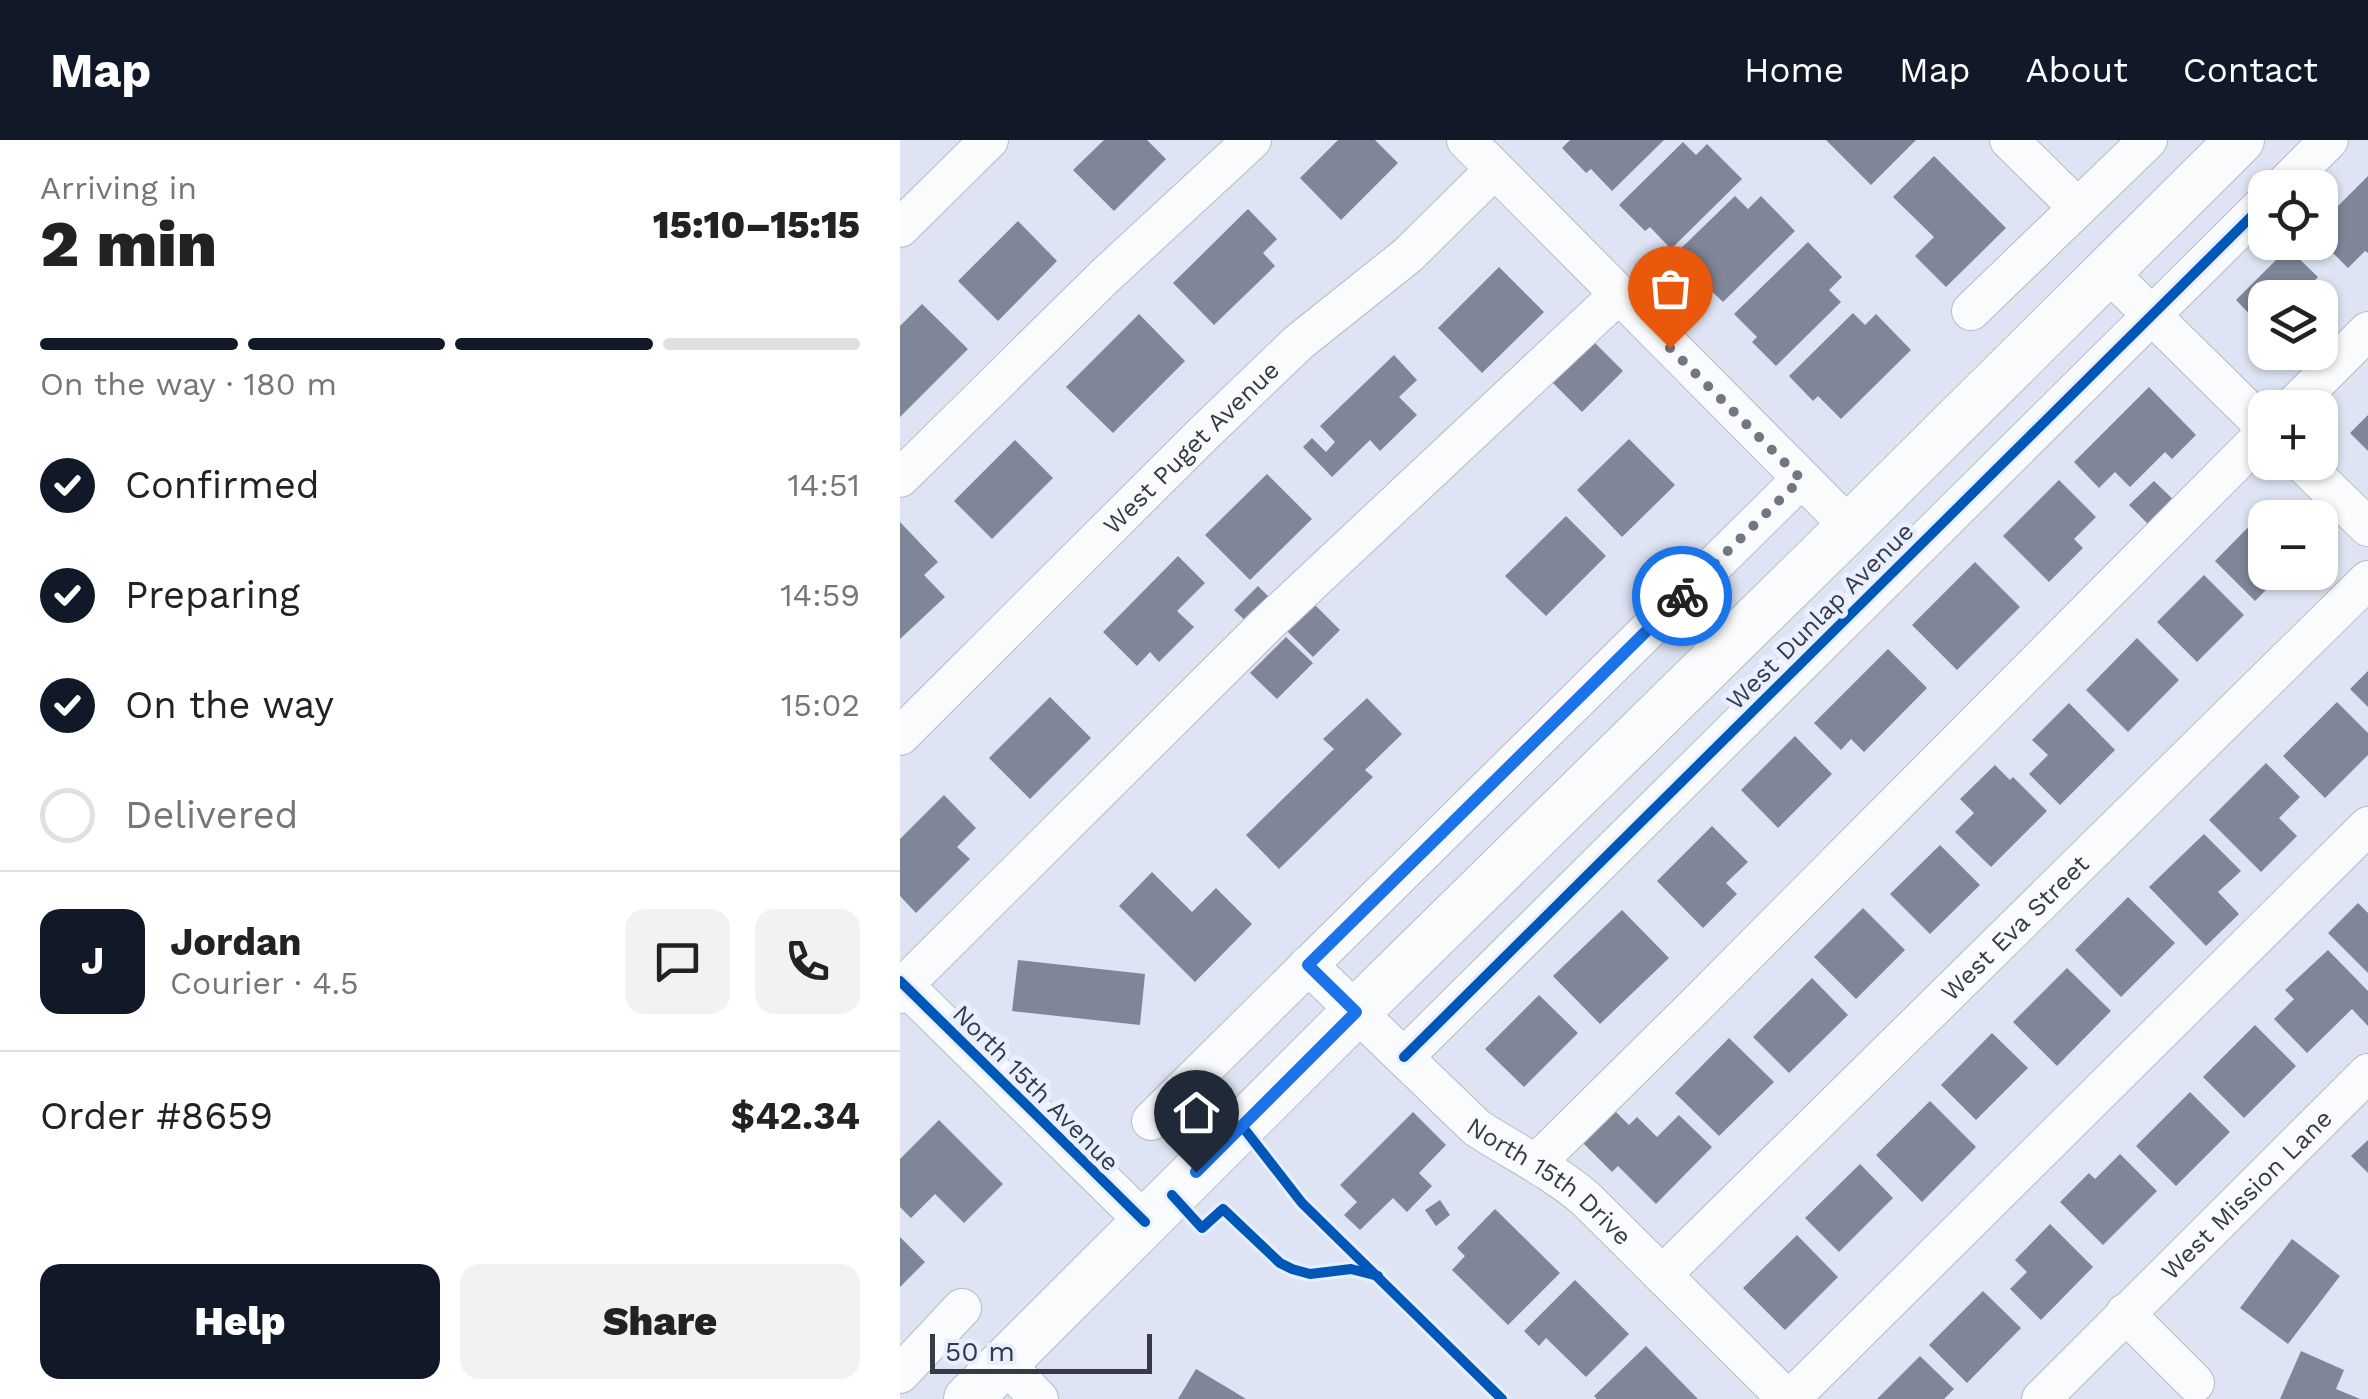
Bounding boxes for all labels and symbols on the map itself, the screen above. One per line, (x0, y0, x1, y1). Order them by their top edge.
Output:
pin (1628, 246, 1713, 349)
street label: West Puget Avenue (1097, 355, 1285, 540)
street label: West Dunlap Avenue (1721, 517, 1919, 715)
courier (1632, 546, 1732, 646)
street label: West Eva Street (1935, 849, 2095, 1007)
street label: North 15th Avenue (947, 999, 1125, 1177)
pin (1154, 1070, 1239, 1173)
street label: West Mission Lane (2155, 1103, 2338, 1285)
street label: North 15th Drive (1462, 1111, 1638, 1251)
scale bar (930, 1329, 1152, 1374)

